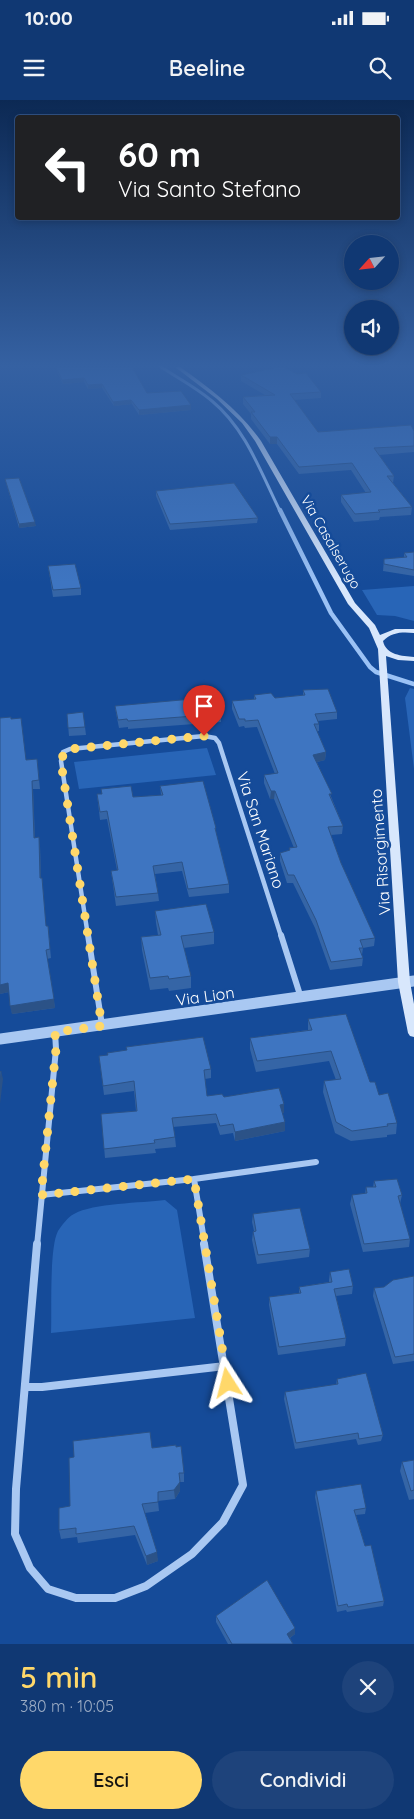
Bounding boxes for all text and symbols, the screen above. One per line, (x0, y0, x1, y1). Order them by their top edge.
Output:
text: 10:00 (25, 6, 73, 30)
icon: menu (20, 54, 48, 82)
text: Beeline (169, 54, 245, 82)
icon: search (366, 54, 394, 82)
text: 60 m (118, 132, 201, 176)
icon: left (35, 135, 100, 200)
text: Via Santo Stefano (118, 175, 301, 203)
north arrow (344, 235, 399, 290)
map controls (344, 235, 399, 355)
button: sound (344, 300, 399, 355)
street label: Via Casalserugo (297, 492, 365, 592)
pin (183, 685, 225, 736)
icon: arrive (190, 692, 218, 720)
street label: Via San Mariano (233, 769, 289, 891)
street label: Via Risorgimento (366, 788, 394, 916)
street label: Via Lion (174, 982, 236, 1010)
position arrow (201, 1356, 253, 1408)
text: 5 min (20, 1658, 97, 1696)
button: close (342, 1661, 394, 1713)
text: 380 m · 10:05 (20, 1696, 114, 1716)
button: Esci (20, 1751, 202, 1809)
button: Condividi (212, 1751, 394, 1809)

